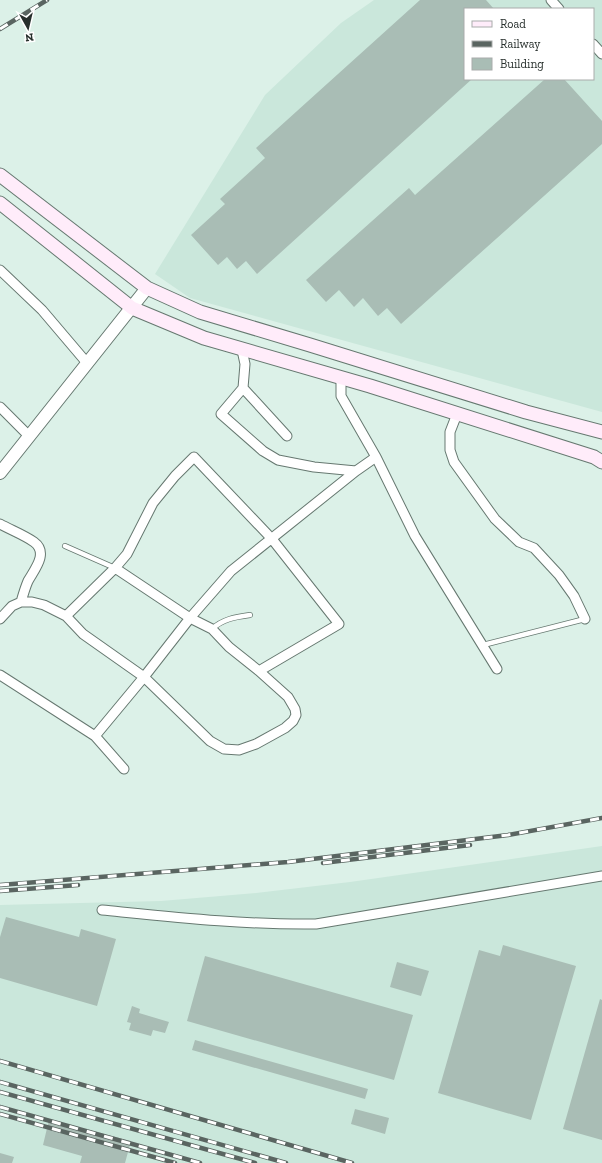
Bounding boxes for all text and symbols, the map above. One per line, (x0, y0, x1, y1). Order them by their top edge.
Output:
north arrow (8, 8, 48, 48)
legend (464, 8, 594, 80)
text: Road (500, 17, 526, 31)
text: N (24, 30, 34, 45)
text: Railway (500, 37, 541, 51)
text: Building (500, 57, 544, 71)

